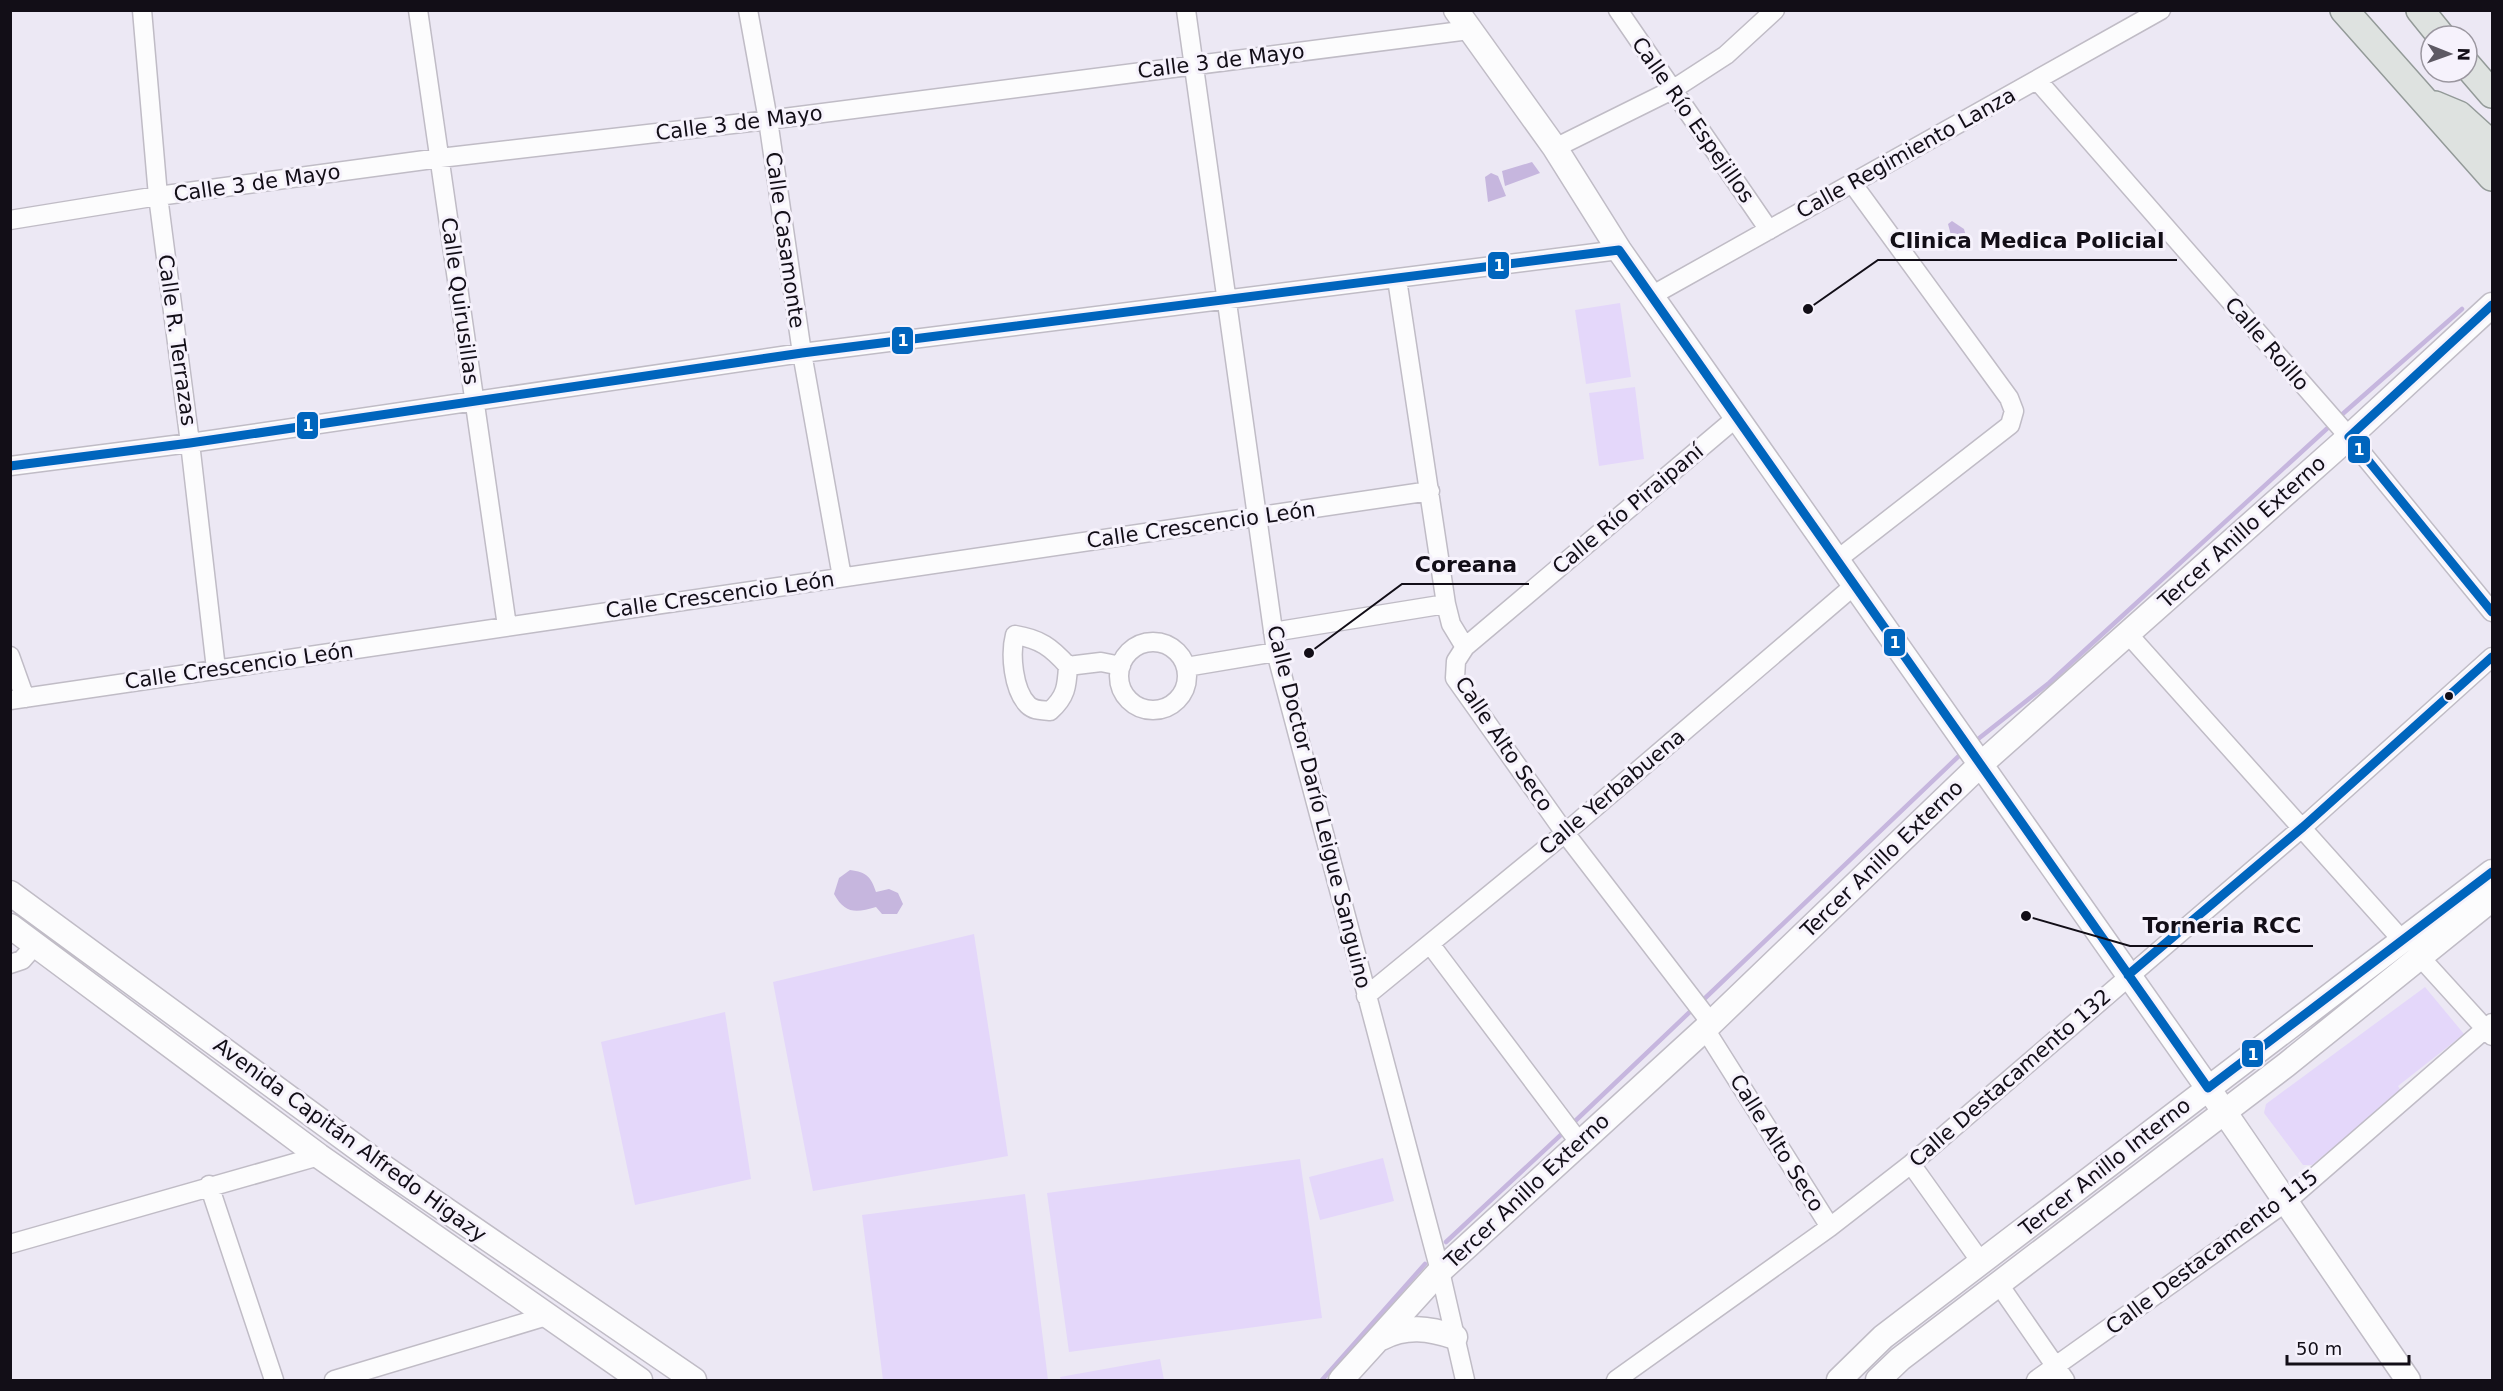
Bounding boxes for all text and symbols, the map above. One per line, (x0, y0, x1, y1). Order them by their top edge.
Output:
north arrow (2419, 24, 2479, 84)
street label: Calle Río Espejillos (1627, 33, 1759, 207)
street label: Calle 3 de Mayo (1136, 39, 1306, 83)
text: N (2454, 47, 2473, 61)
street label: Calle Regimiento Lanza (1792, 83, 2020, 223)
street label: Calle 3 de Mayo (654, 101, 824, 145)
street label: Calle Casamonte (761, 150, 809, 330)
street label: Calle 3 de Mayo (172, 159, 342, 207)
street label: Calle Quirusillas (436, 216, 484, 386)
callout: Clinica Medica Policial (1878, 220, 2177, 260)
text: Clinica Medica Policial (1890, 228, 2164, 253)
line badge: 1 (1487, 251, 1510, 280)
street label: Calle R. Terrazas (153, 253, 201, 427)
text: 1 (1493, 256, 1505, 275)
street label: Calle Roillo (2220, 292, 2314, 396)
line badge: 1 (891, 326, 914, 355)
text: 1 (897, 331, 909, 350)
line badge: 1 (296, 411, 319, 440)
text: 1 (302, 416, 314, 435)
line badge: 1 (2347, 435, 2371, 464)
street label: Calle Río Piraipaní (1548, 438, 1709, 579)
text: 1 (2353, 440, 2365, 459)
street label: Tercer Anillo Externo (2153, 451, 2330, 614)
street label: Calle Crescencio León (1085, 497, 1317, 553)
callout: Coreana (1402, 544, 1529, 584)
text: Coreana (1415, 552, 1517, 577)
street label: Calle Crescencio León (604, 567, 836, 623)
street label: Calle Doctor Darío Leigue Sanguino (1262, 623, 1376, 991)
line badge: 1 (1883, 628, 1906, 657)
text: 1 (1889, 633, 1901, 652)
street label: Calle Crescencio León (123, 638, 355, 694)
street label: Calle Alto Seco (1450, 672, 1558, 816)
unlabelled marker (2443, 690, 2455, 702)
street label: Calle Yerbabuena (1534, 724, 1690, 860)
street label: Tercer Anillo Externo (1795, 775, 1968, 943)
callout: Torneria RCC (2130, 906, 2313, 946)
text: Torneria RCC (2143, 913, 2301, 938)
street label: Calle Destacamento 132 (1904, 984, 2116, 1172)
street label: Avenida Capitán Alfredo Higazy (209, 1033, 491, 1247)
line badge: 1 (2241, 1039, 2264, 1068)
text: 1 (2247, 1045, 2259, 1064)
street label: Calle Alto Seco (1725, 1070, 1829, 1216)
street label: Tercer Anillo Interno (2014, 1093, 2195, 1242)
street label: Tercer Anillo Externo (1439, 1109, 1614, 1274)
street label: Calle Destacamento 115 (2101, 1165, 2323, 1339)
scale bar (2287, 1328, 2408, 1366)
text: 50 m (2296, 1338, 2342, 1359)

